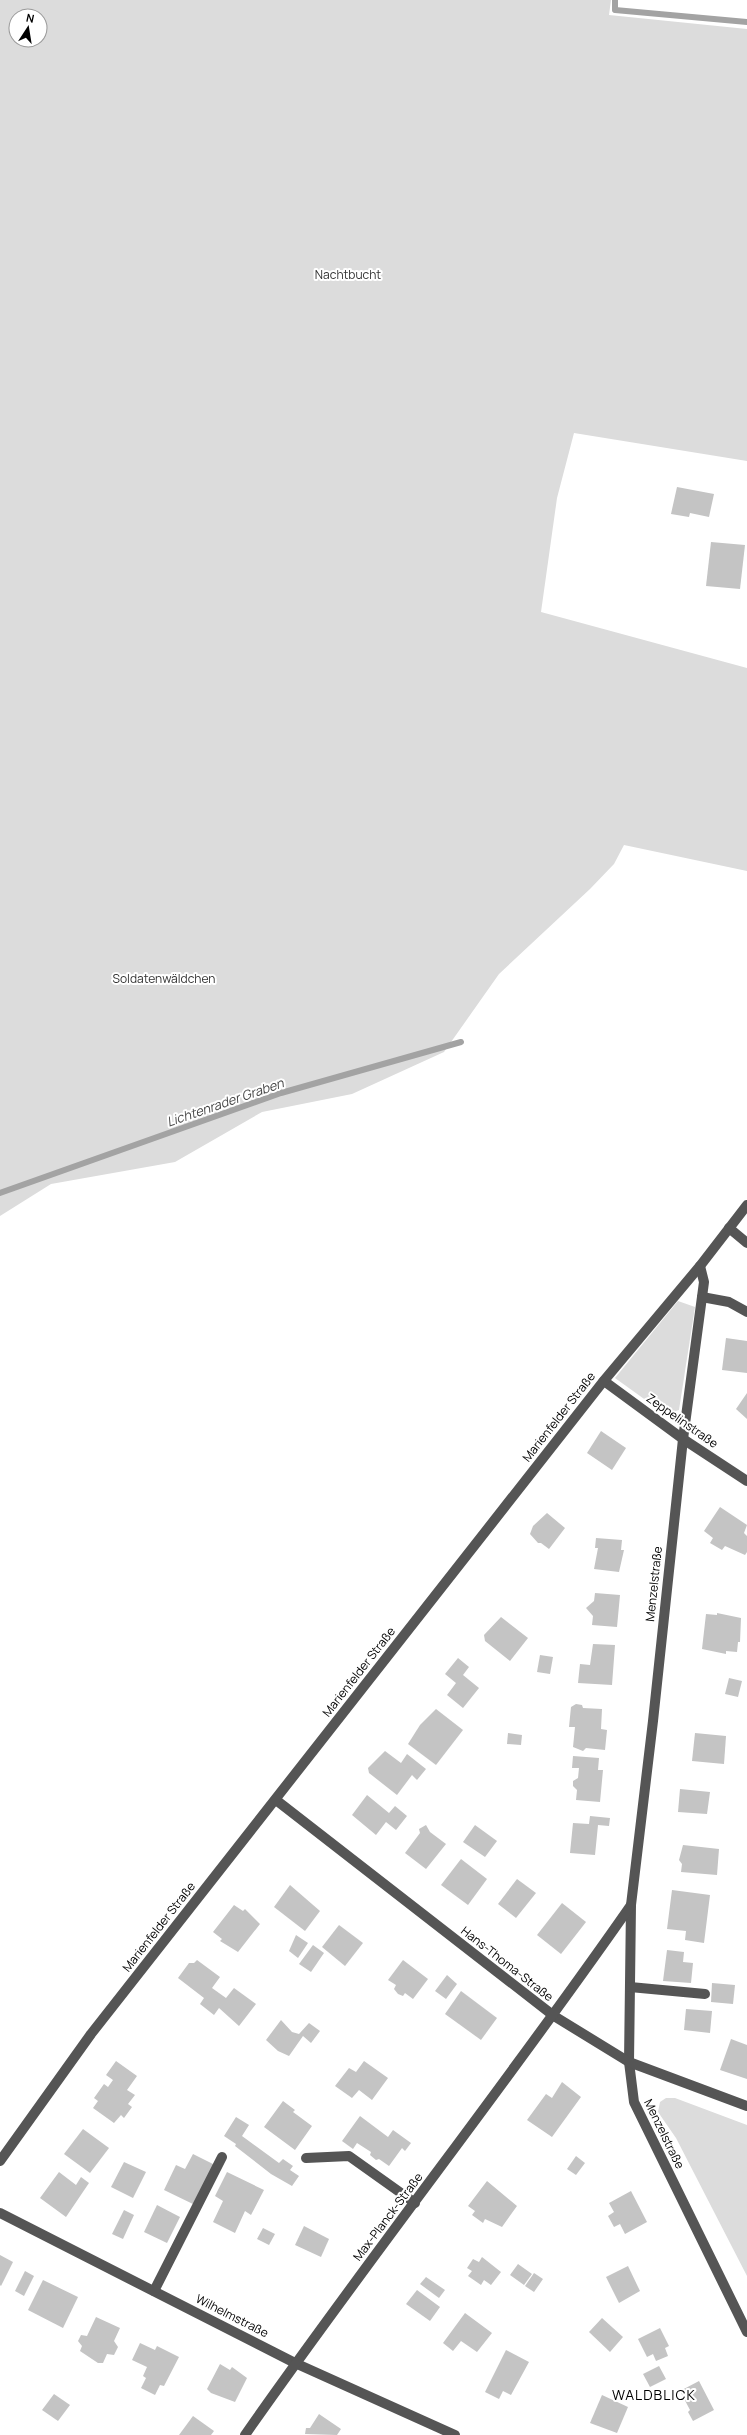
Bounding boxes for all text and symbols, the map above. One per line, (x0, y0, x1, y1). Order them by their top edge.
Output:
north arrow (8, 8, 48, 48)
text: N (25, 10, 36, 26)
park label: Nachtbucht (315, 266, 381, 283)
park label: Soldatenwäldchen (113, 970, 215, 987)
water label: Lichtenrader Graben (164, 1073, 287, 1130)
street label: Marienfelder Straße (518, 1368, 599, 1465)
street label: Zeppelinstraße (643, 1389, 722, 1452)
street label: Menzelstraße (641, 1545, 666, 1623)
street label: Marienfelder Straße (318, 1623, 399, 1720)
street label: Marienfelder Straße (118, 1878, 199, 1975)
street label: Hans-Thoma-Straße (458, 1922, 557, 2005)
street label: Menzelstraße (640, 2096, 689, 2172)
street label: Max-Planck-Straße (349, 2169, 426, 2264)
street label: Wilhelmstraße (193, 2290, 272, 2341)
district label: WALDBLICK (612, 2385, 696, 2404)

